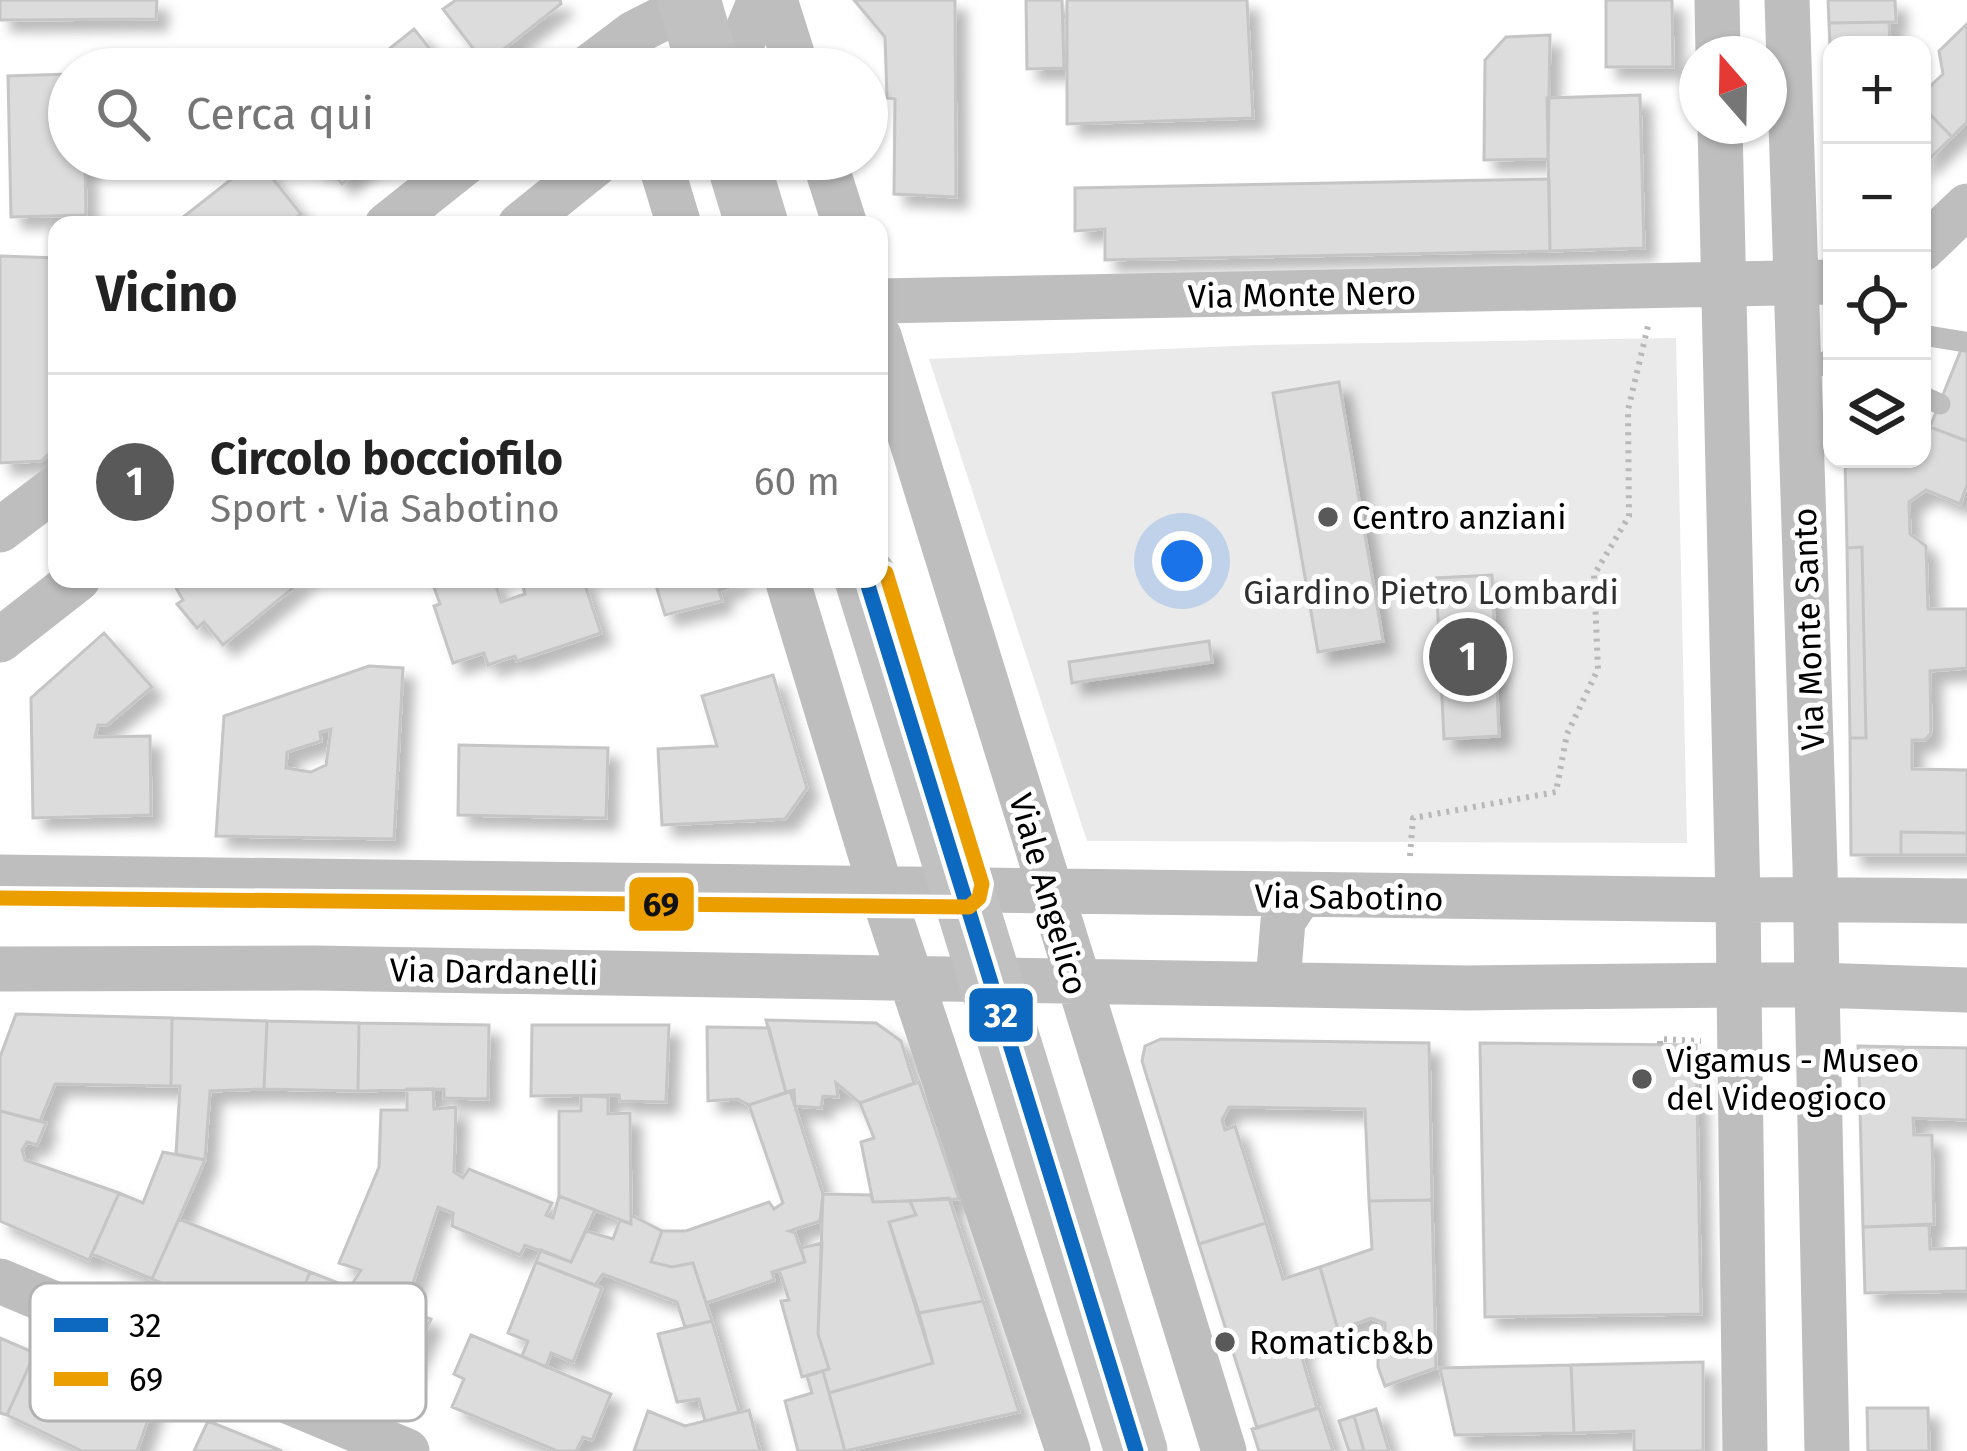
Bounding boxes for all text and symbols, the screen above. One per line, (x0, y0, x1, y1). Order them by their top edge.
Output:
north arrow (1679, 36, 1787, 144)
map controls (1823, 36, 1931, 468)
button: + (1823, 36, 1931, 144)
search box (48, 48, 888, 180)
icon: search (90, 81, 156, 147)
text: Cerca qui (186, 87, 374, 141)
button: − (1823, 144, 1931, 252)
button: locate (1823, 252, 1931, 360)
text: Vicino (96, 263, 237, 325)
street label: Via Monte Nero (1188, 273, 1417, 317)
button: layers (1823, 360, 1931, 468)
text: Circolo bocciofilo (210, 432, 563, 486)
text: 1 (126, 459, 144, 505)
text: 60 m (754, 459, 840, 505)
text: Sport · Via Sabotino (210, 486, 560, 532)
place label: Centro anziani (1352, 498, 1566, 538)
marker: Centro anziani (1315, 504, 1341, 530)
street label: Via Monte Santo (1785, 507, 1833, 751)
your location (1152, 531, 1212, 591)
park label: Giardino Pietro Lombardi (1243, 573, 1619, 613)
pin: 1 (1429, 612, 1507, 702)
street label: Viale Angelico (1000, 789, 1096, 1000)
line badge: 69 (627, 875, 696, 933)
street label: Via Sabotino (1254, 876, 1444, 920)
text: 69 (643, 885, 679, 925)
street label: Via Dardanelli (389, 950, 599, 994)
line badge: 32 (967, 986, 1035, 1044)
text: 32 (983, 996, 1018, 1036)
place label: Vigamus - Museo del Videogioco (1666, 1041, 1919, 1119)
marker: Vigamus - Museo del Videogioco (1629, 1066, 1655, 1092)
legend (30, 1283, 426, 1421)
text: 32 (129, 1306, 161, 1346)
place label: Romaticb&b (1249, 1323, 1434, 1363)
marker: Romaticb&b (1212, 1329, 1238, 1355)
text: 69 (129, 1360, 163, 1400)

